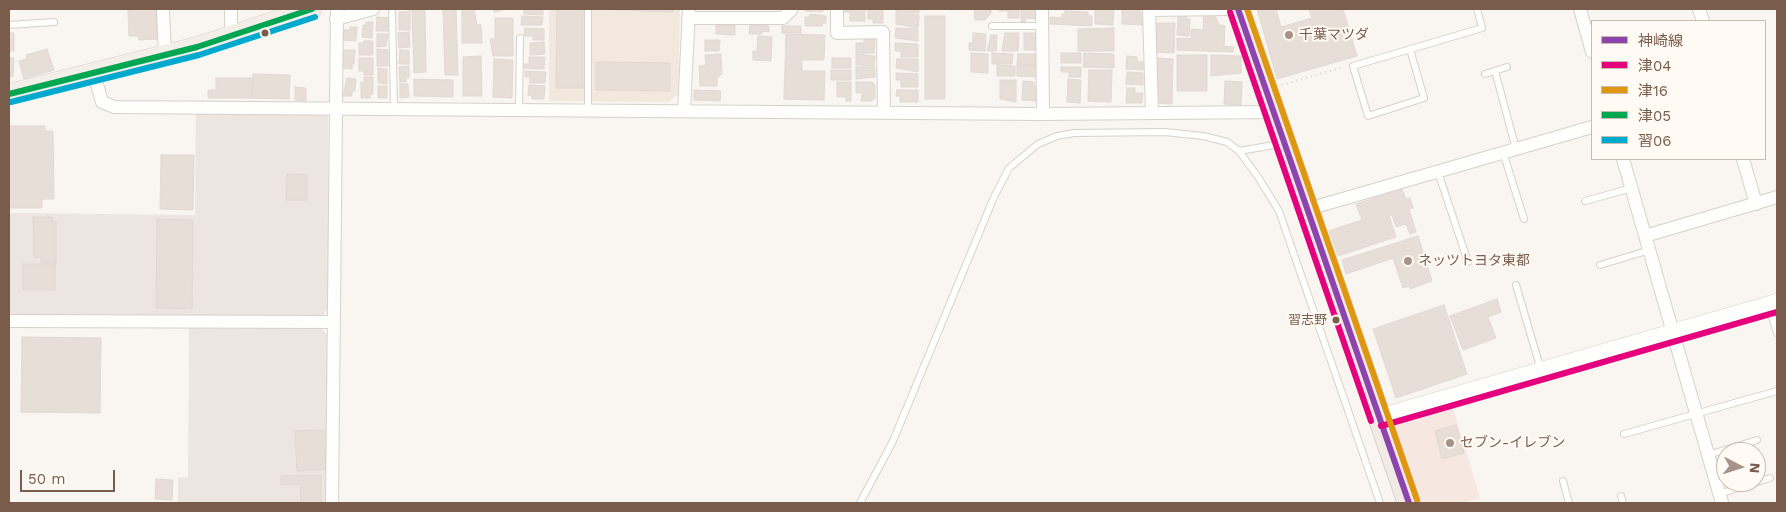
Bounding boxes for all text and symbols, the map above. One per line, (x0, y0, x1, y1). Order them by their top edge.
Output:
legend (1591, 20, 1766, 160)
place label: 千葉マツダ (1299, 27, 1369, 43)
unlabelled marker (260, 28, 270, 38)
marker: 千葉マツダ (1283, 29, 1295, 41)
text: 神崎線 (1638, 32, 1683, 50)
text: 津04 (1638, 57, 1672, 75)
text: 津16 (1638, 82, 1668, 100)
text: 津05 (1638, 107, 1671, 125)
text: 習06 (1638, 132, 1671, 150)
place label: ネッツトヨタ東都 (1418, 253, 1530, 269)
marker: ネッツトヨタ東都 (1402, 255, 1414, 267)
place label: 習志野 (1288, 312, 1327, 328)
marker: 習志野 (1331, 315, 1341, 325)
place label: セブン-イレブン (1460, 435, 1565, 451)
marker: セブン-イレブン (1444, 437, 1456, 449)
north arrow (1716, 442, 1766, 492)
scale bar (22, 460, 118, 492)
text: N (1747, 462, 1763, 474)
text: 50 m (28, 470, 65, 488)

